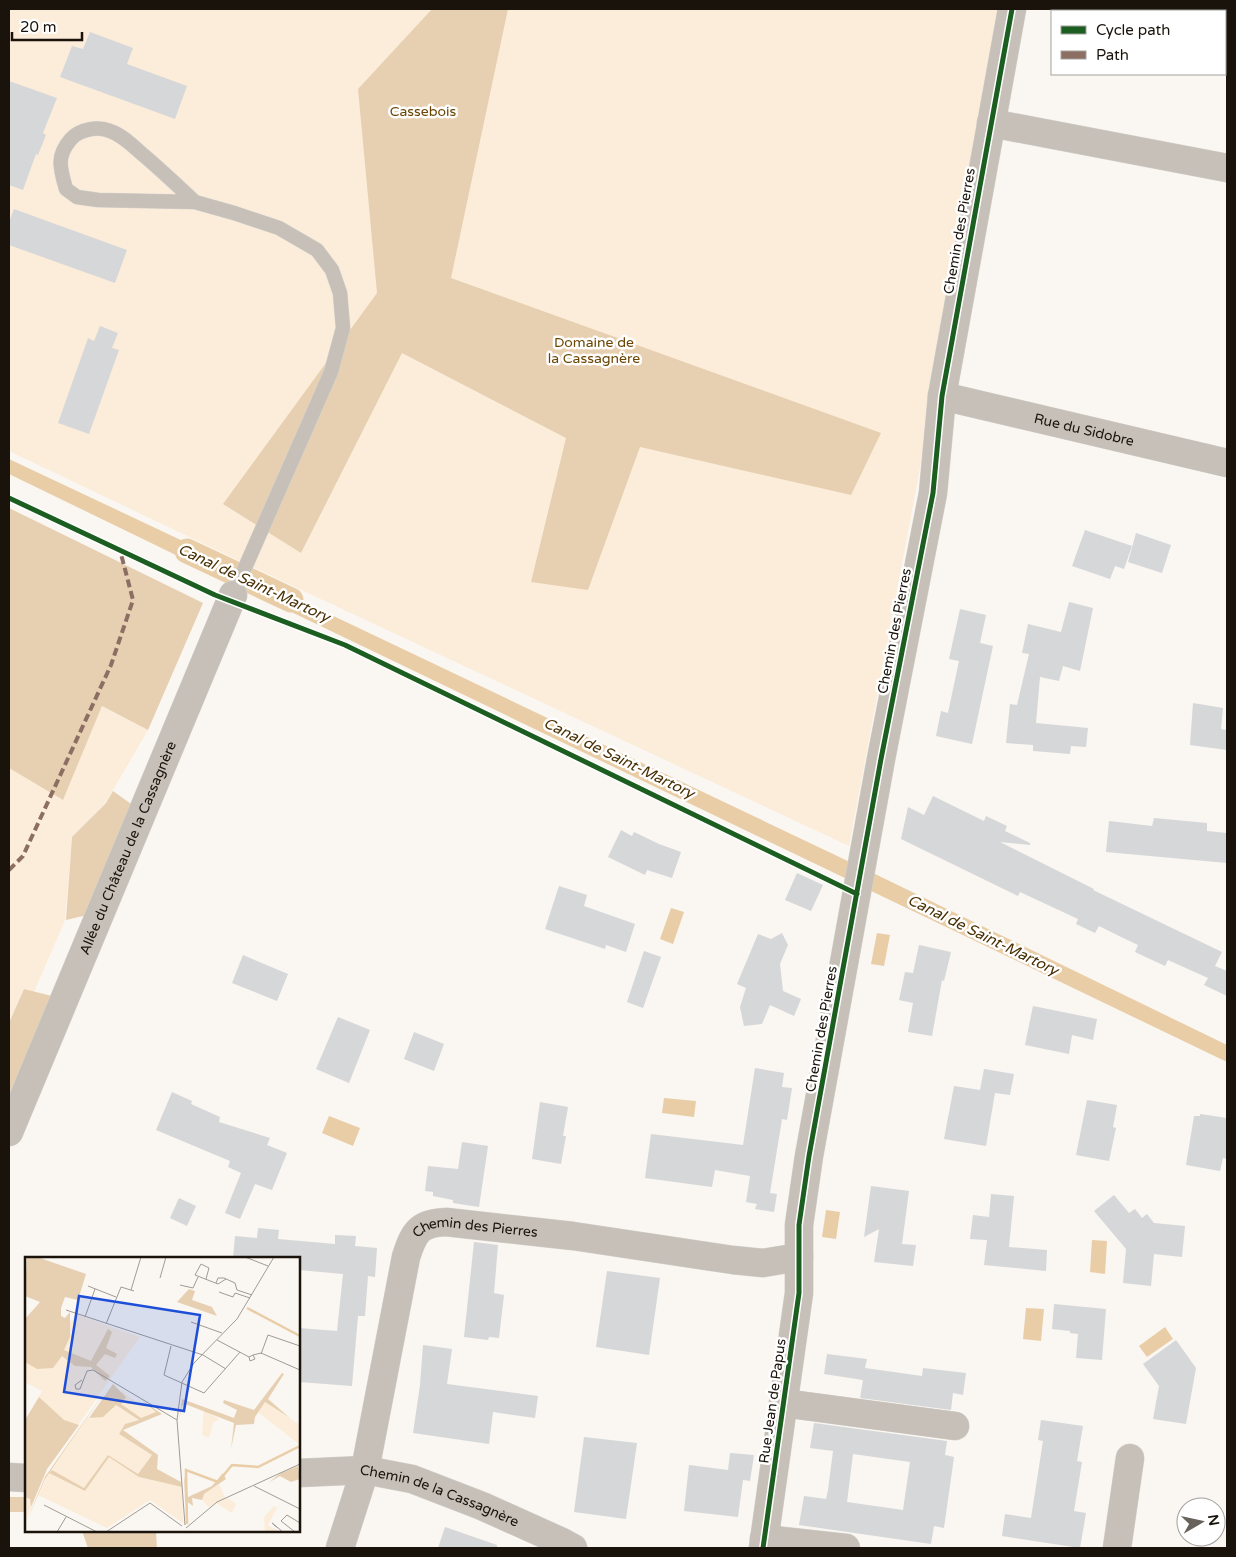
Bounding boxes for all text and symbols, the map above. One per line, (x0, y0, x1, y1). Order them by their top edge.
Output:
scale bar (12, 10, 82, 42)
legend (1051, 10, 1226, 75)
text: 20 m (20, 18, 57, 36)
text: Cycle path (1096, 21, 1170, 39)
text: Path (1096, 46, 1129, 64)
park label: Cassebois (390, 103, 457, 120)
street label: Chemin des Pierres (940, 166, 979, 295)
park label: Domaine de la Cassagnère (548, 334, 640, 367)
street label: Rue du Sidobre (1032, 410, 1136, 450)
water label: Canal de Saint-Martory (175, 540, 334, 627)
street label: Chemin des Pierres (874, 567, 915, 695)
water label: Canal de Saint-Martory (541, 714, 699, 803)
street label: Allée du Château de la Cassagnère (76, 739, 180, 957)
water label: Canal de Saint-Martory (905, 891, 1063, 980)
street label: Chemin des Pierres (802, 964, 841, 1093)
street label: Chemin des Pierres (409, 1214, 539, 1241)
inset map (25, 1257, 300, 1532)
street label: Rue Jean de Papus (755, 1337, 790, 1465)
street label: Chemin de la Cassagnère (359, 1461, 522, 1531)
north arrow (1176, 1497, 1226, 1547)
text: N (1204, 1513, 1223, 1527)

